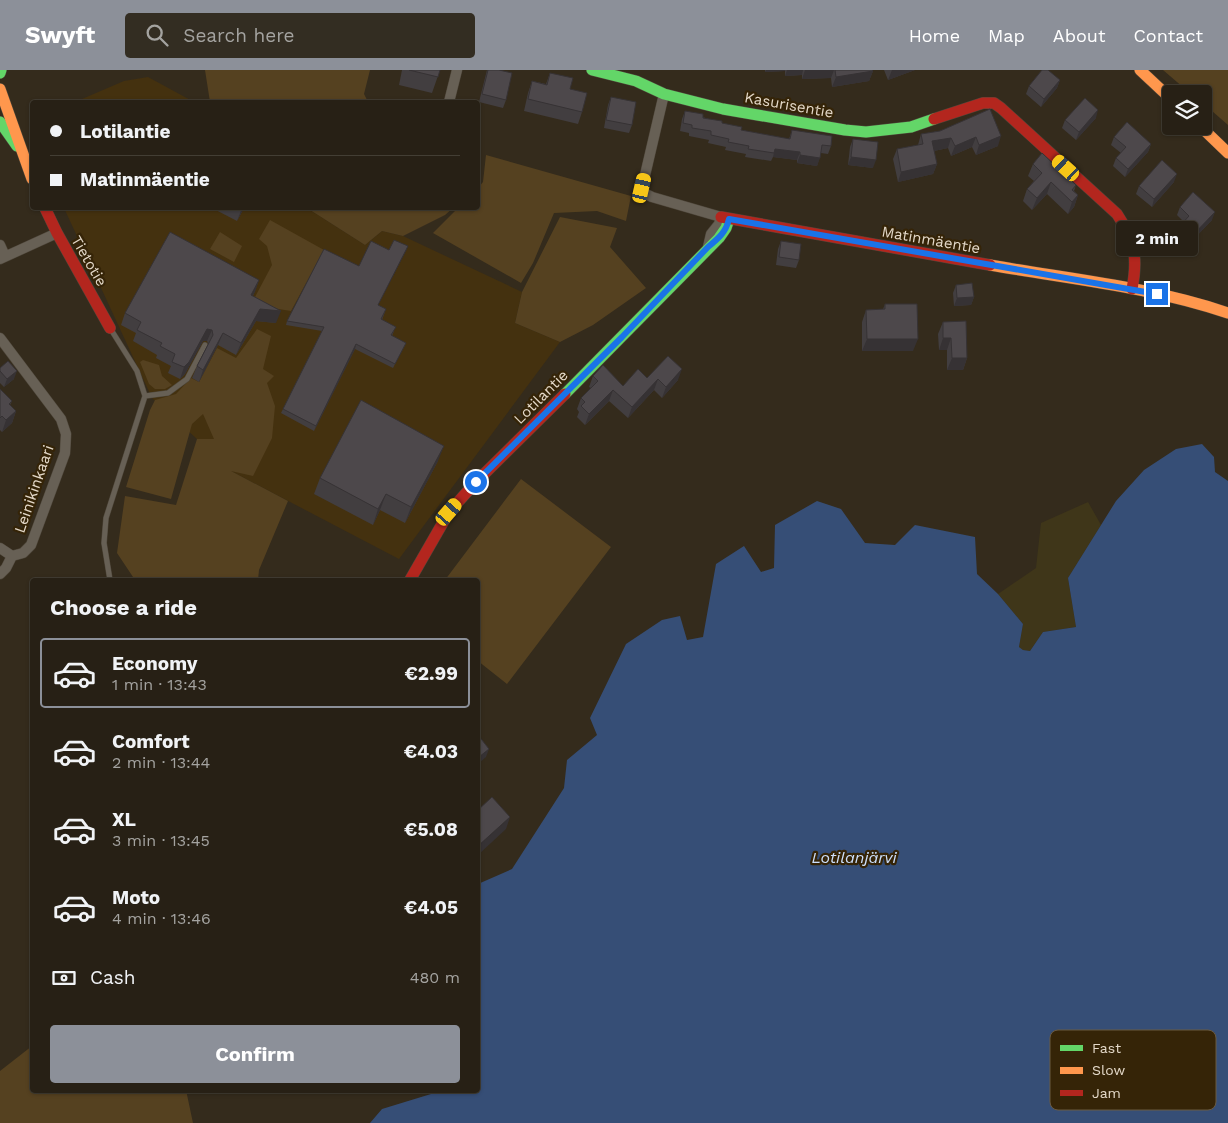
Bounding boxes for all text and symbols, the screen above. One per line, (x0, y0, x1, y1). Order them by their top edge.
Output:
search box (125, 13, 475, 58)
text: Swyft (25, 21, 95, 49)
icon: search (143, 21, 171, 49)
text: Search here (183, 24, 295, 47)
text: Home (909, 25, 960, 46)
text: Map (988, 25, 1025, 46)
text: About (1053, 25, 1105, 46)
text: Contact (1133, 25, 1203, 46)
map controls (1162, 85, 1212, 135)
button: layers (1162, 85, 1212, 135)
street label: Kasurisentie (743, 88, 835, 122)
text: Lotilantie (80, 120, 170, 143)
car (1049, 152, 1082, 184)
text: Matinmäentie (80, 168, 210, 191)
car (631, 172, 652, 204)
street label: Matinmäentie (880, 222, 982, 258)
callout: 2 min (1116, 222, 1198, 256)
text: 2 min (1135, 229, 1179, 248)
street label: Tietotie (67, 233, 111, 289)
route end (1146, 283, 1168, 305)
street label: Lotilantie (510, 366, 572, 428)
street label: Leinikinkaari (11, 443, 57, 535)
route start (465, 471, 487, 493)
car (433, 496, 464, 528)
text: Choose a ride (50, 595, 197, 620)
icon: car (52, 651, 97, 696)
text: Economy (112, 652, 197, 675)
text: €2.99 (404, 662, 458, 685)
text: 1 min · 13:43 (112, 675, 207, 694)
icon: car (52, 729, 97, 774)
text: Comfort (112, 730, 190, 753)
text: €4.03 (404, 740, 458, 763)
text: 2 min · 13:44 (112, 753, 210, 772)
icon: car (52, 807, 97, 852)
text: XL (112, 808, 136, 831)
text: €5.08 (404, 818, 458, 841)
text: 3 min · 13:45 (112, 831, 210, 850)
water label: Lotilanjärvi (811, 848, 897, 867)
icon: car (52, 885, 97, 930)
text: Moto (112, 886, 160, 909)
text: €4.05 (404, 896, 458, 919)
text: 4 min · 13:46 (112, 909, 211, 928)
icon: cash (50, 964, 78, 992)
text: Cash (90, 966, 136, 989)
text: 480 m (410, 968, 460, 987)
button: Confirm (50, 1025, 460, 1083)
legend (1050, 1030, 1216, 1110)
text: Fast (1092, 1040, 1121, 1056)
text: Slow (1092, 1062, 1125, 1078)
text: Jam (1092, 1085, 1121, 1101)

